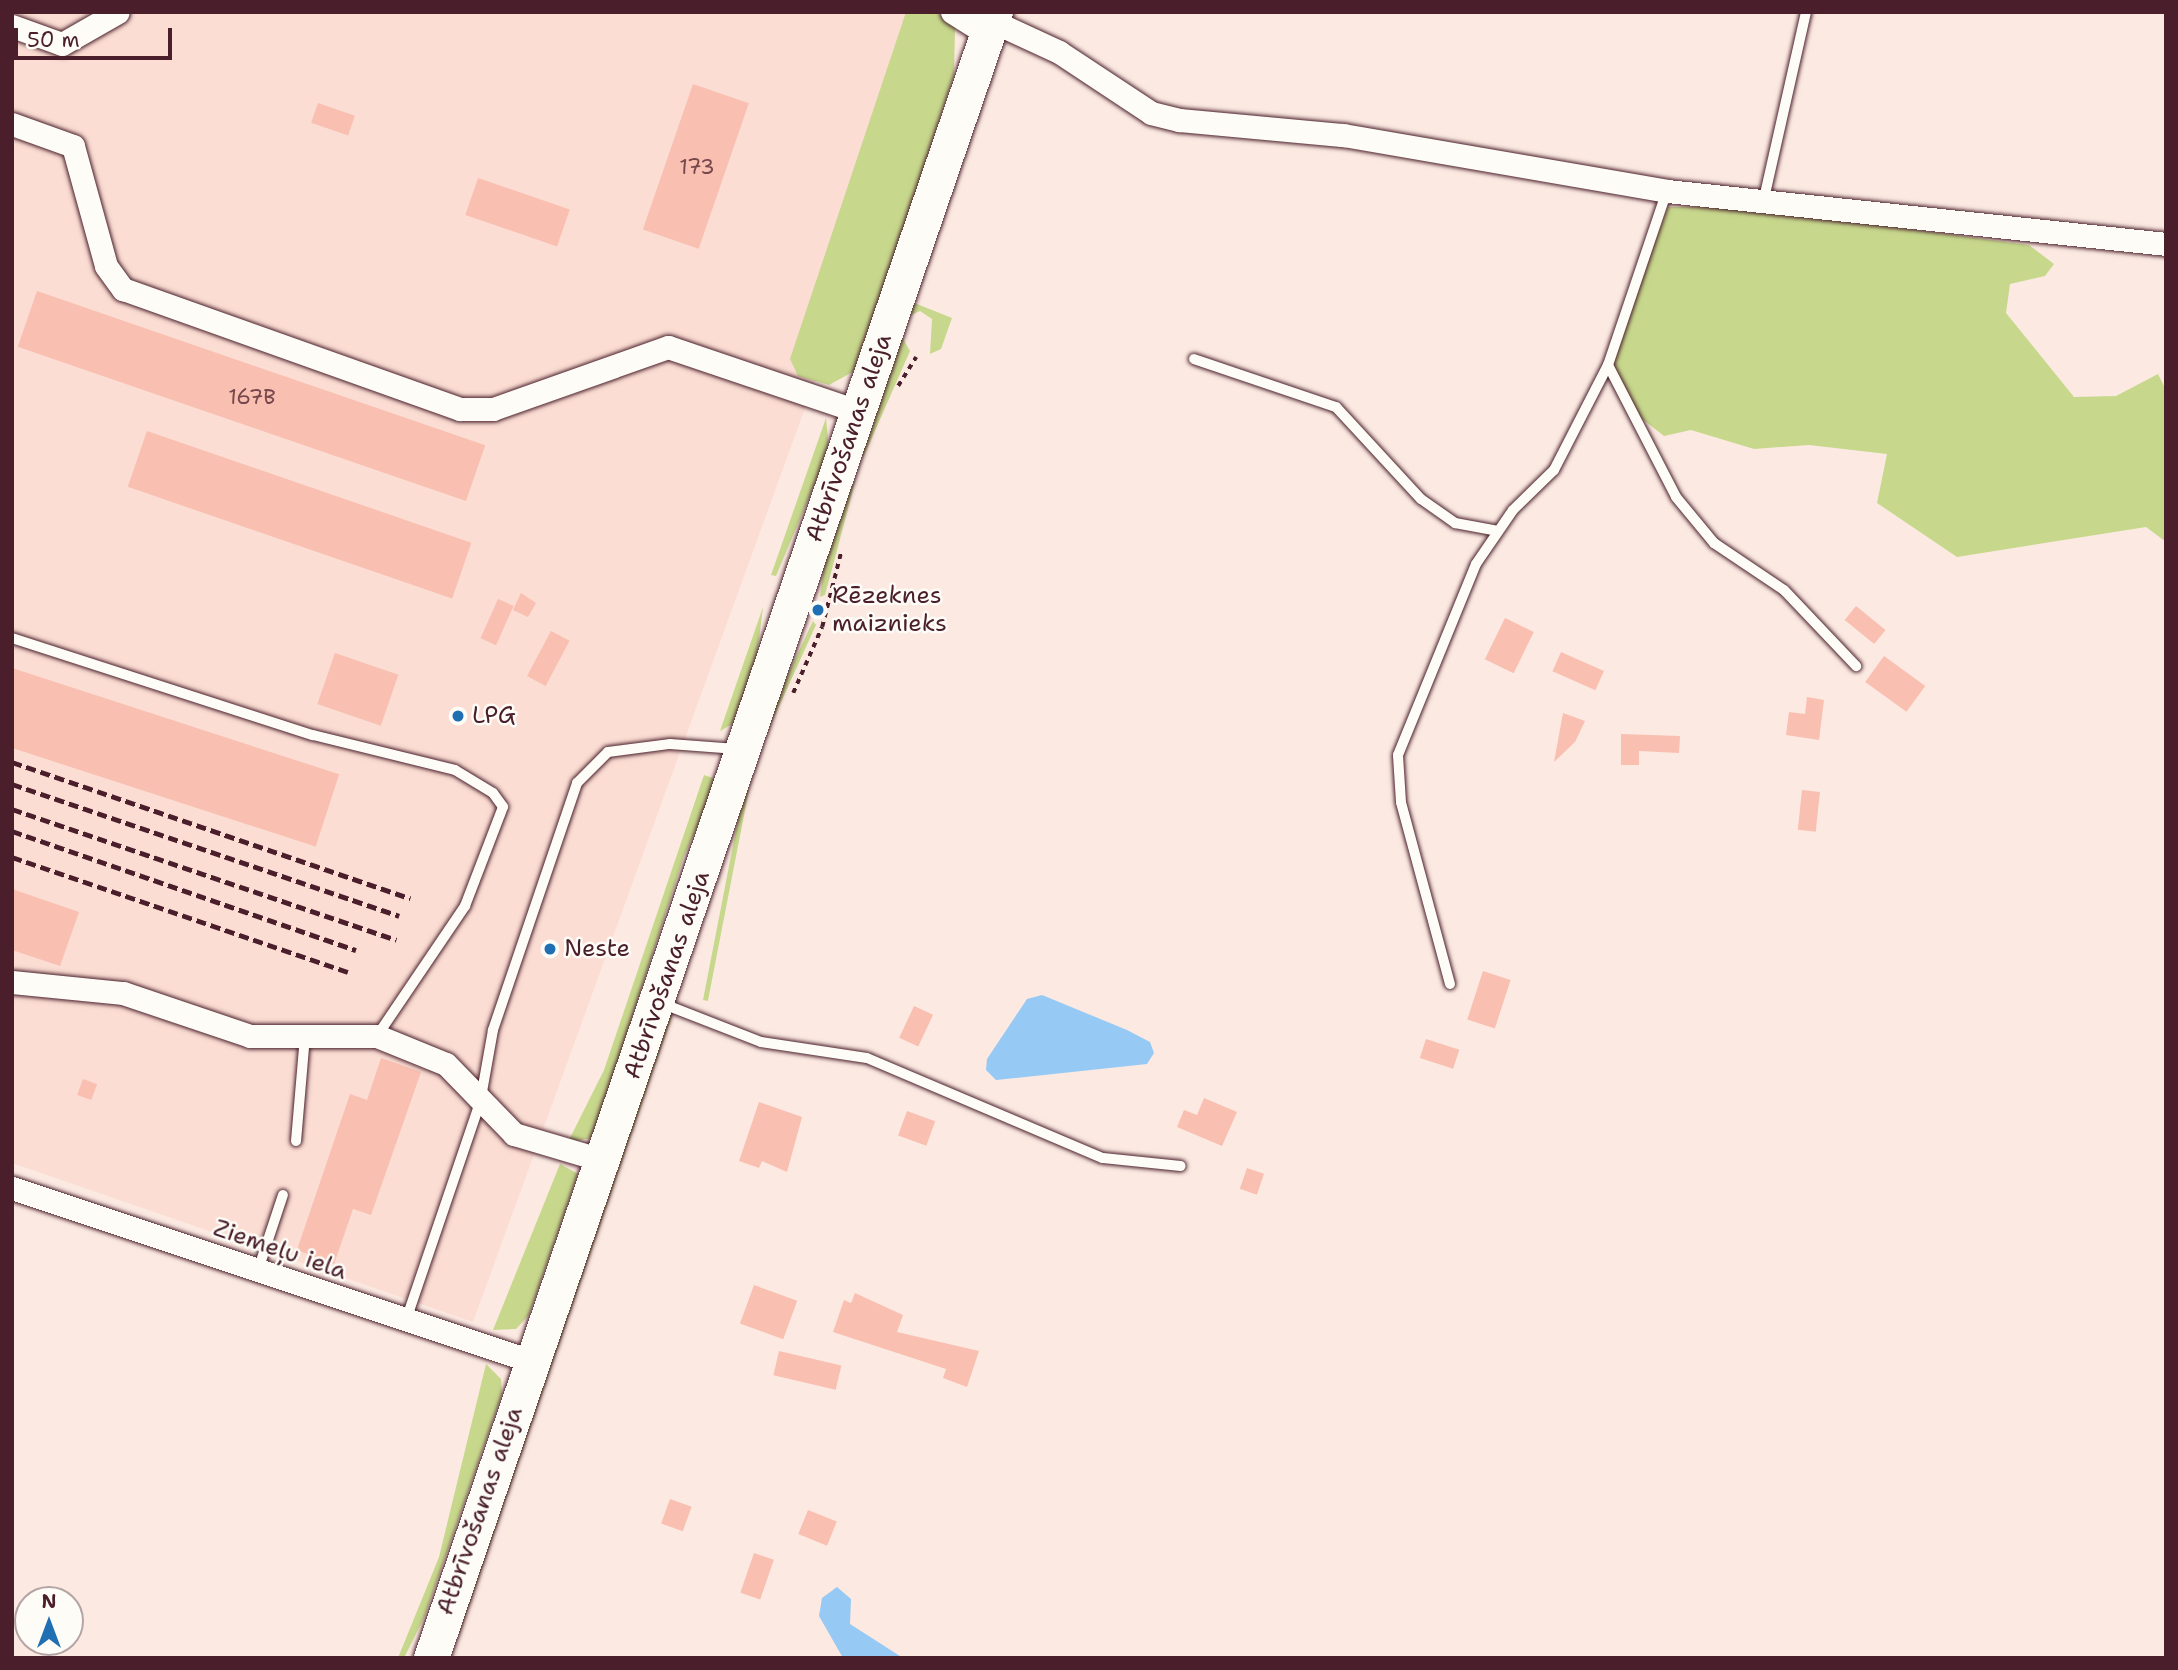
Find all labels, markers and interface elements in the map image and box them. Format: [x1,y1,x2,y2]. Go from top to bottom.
scale bar [18,14,175,58]
text: 50 m [27,26,80,54]
house number: 173 [679,154,715,180]
street label: Atbrīvošanas aleja [800,330,898,546]
house number: 167B [228,384,276,410]
place label: Rēzeknes maiznieks [832,582,947,638]
marker: Rēzeknes maiznieks [810,602,826,618]
place label: LPG [472,702,516,730]
marker: LPG [450,708,466,724]
street label: Atbrīvošanas aleja [618,867,716,1083]
place label: Neste [564,935,630,963]
marker: Neste [542,941,558,957]
street label: Ziemeļu iela [210,1214,350,1286]
street label: Atbrīvošanas aleja [431,1403,529,1619]
north arrow [14,1586,84,1656]
text: N [41,1589,57,1614]

